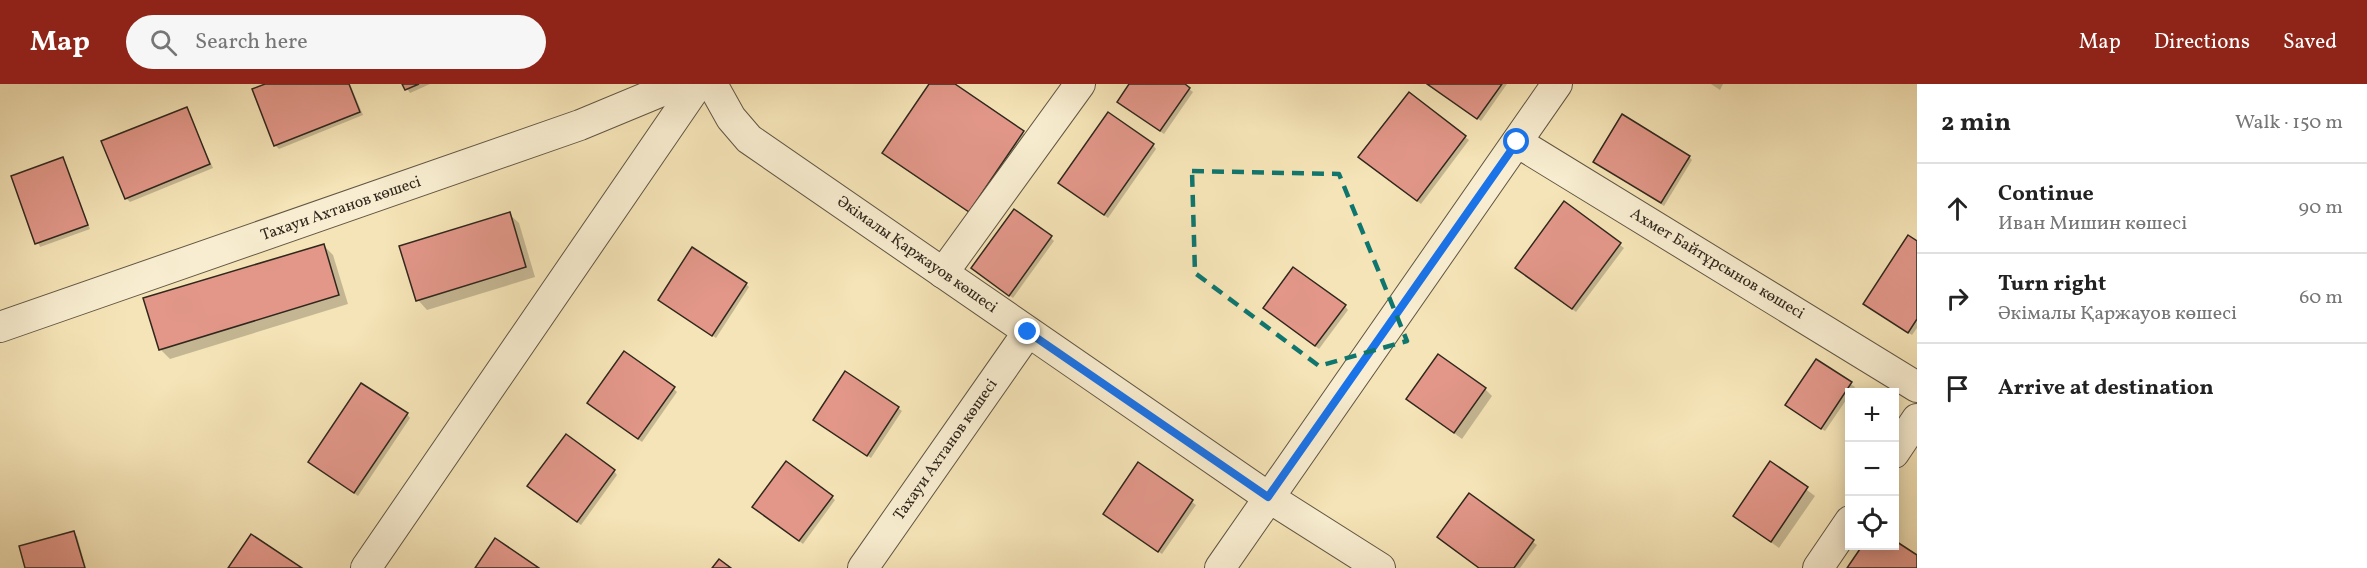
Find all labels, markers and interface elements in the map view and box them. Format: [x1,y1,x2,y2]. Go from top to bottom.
search box [126,15,546,69]
text: Map [30,23,90,62]
icon: search [147,26,180,59]
text: Search here [195,27,308,58]
text: Map [2079,28,2121,57]
text: Directions [2154,28,2250,57]
text: Saved [2283,28,2337,57]
text: 2 min [1941,105,2011,141]
text: Walk · 150 m [2235,109,2343,137]
route start [1503,128,1529,154]
street label: Тахауи Ахтанов көшесі [258,171,424,247]
text: Continue [1998,179,2094,210]
street label: Әкімалы Қаржауов көшесі [832,191,1002,319]
icon: ahead [1941,192,1974,225]
text: 90 m [2299,194,2343,222]
street label: Ахмет Байтұрсынов көшесі [1626,203,1809,325]
text: Иван Мишин көшесі [1998,210,2187,238]
text: Turn right [1998,269,2106,300]
icon: right [1941,282,1974,315]
text: 60 m [2299,284,2343,312]
text: Әкімалы Қаржауов көшесі [1998,300,2237,328]
route end [1014,318,1040,344]
icon: arrive [1941,372,1974,405]
text: Arrive at destination [1998,373,2214,404]
street label: Тахауи Ахтанов көшесі [889,375,1003,525]
map controls [1845,388,1899,550]
button: + [1845,388,1899,442]
button: − [1845,442,1899,496]
button: locate [1845,496,1899,550]

